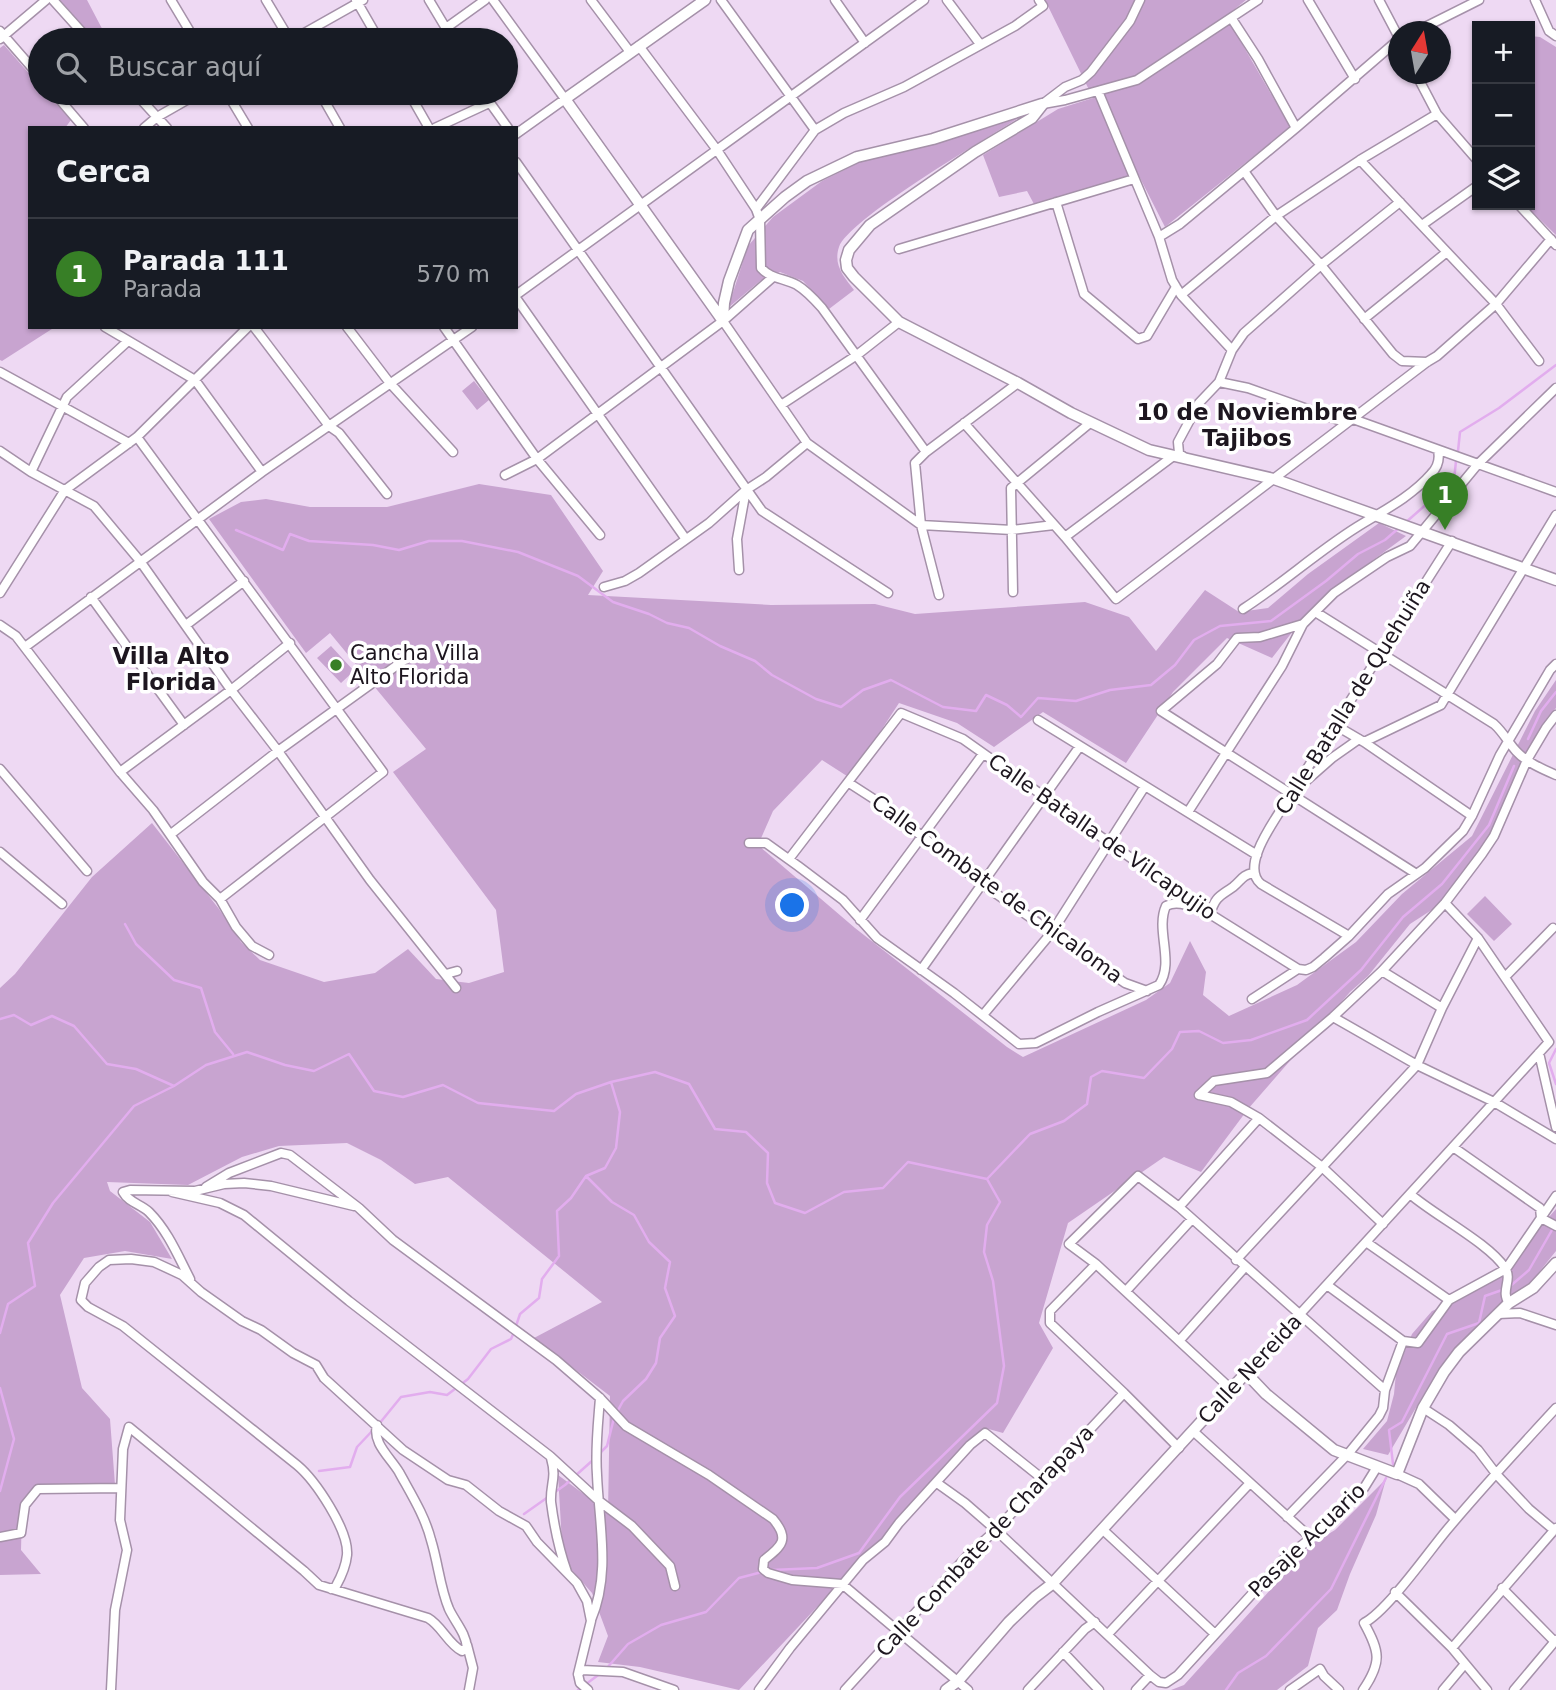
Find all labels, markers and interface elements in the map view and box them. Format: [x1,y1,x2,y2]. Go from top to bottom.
north arrow [1388,21,1451,84]
map controls [1472,21,1535,210]
button: + [1472,21,1535,84]
search box [28,28,518,105]
icon: search [52,48,90,86]
text: Buscar aquí [108,52,261,82]
button: − [1472,84,1535,147]
button: layers [1472,147,1535,210]
text: Cerca [56,154,151,189]
text: Parada 111 [123,246,289,276]
text: 1 [71,261,87,287]
text: 570 m [416,261,490,287]
text: Parada [123,276,202,302]
district label: 10 de Noviembre Tajibos [1137,399,1357,451]
pin: 1 [1422,472,1468,530]
street label: Calle Batalla de Quehuiña [1271,575,1435,819]
place label: Cancha Villa Alto Florida [350,641,480,689]
district label: Villa Alto Florida [112,643,230,695]
marker: Cancha Villa Alto Florida [328,657,344,673]
street label: Calle Batalla de Vilcapujio [984,749,1220,925]
street label: Calle Combate de Chicaloma [867,790,1127,988]
your location [775,888,809,922]
street label: Calle Nereida [1193,1309,1307,1429]
street label: Calle Combate de Charapaya [871,1420,1099,1662]
street label: Pasaje Acuario [1244,1478,1370,1602]

